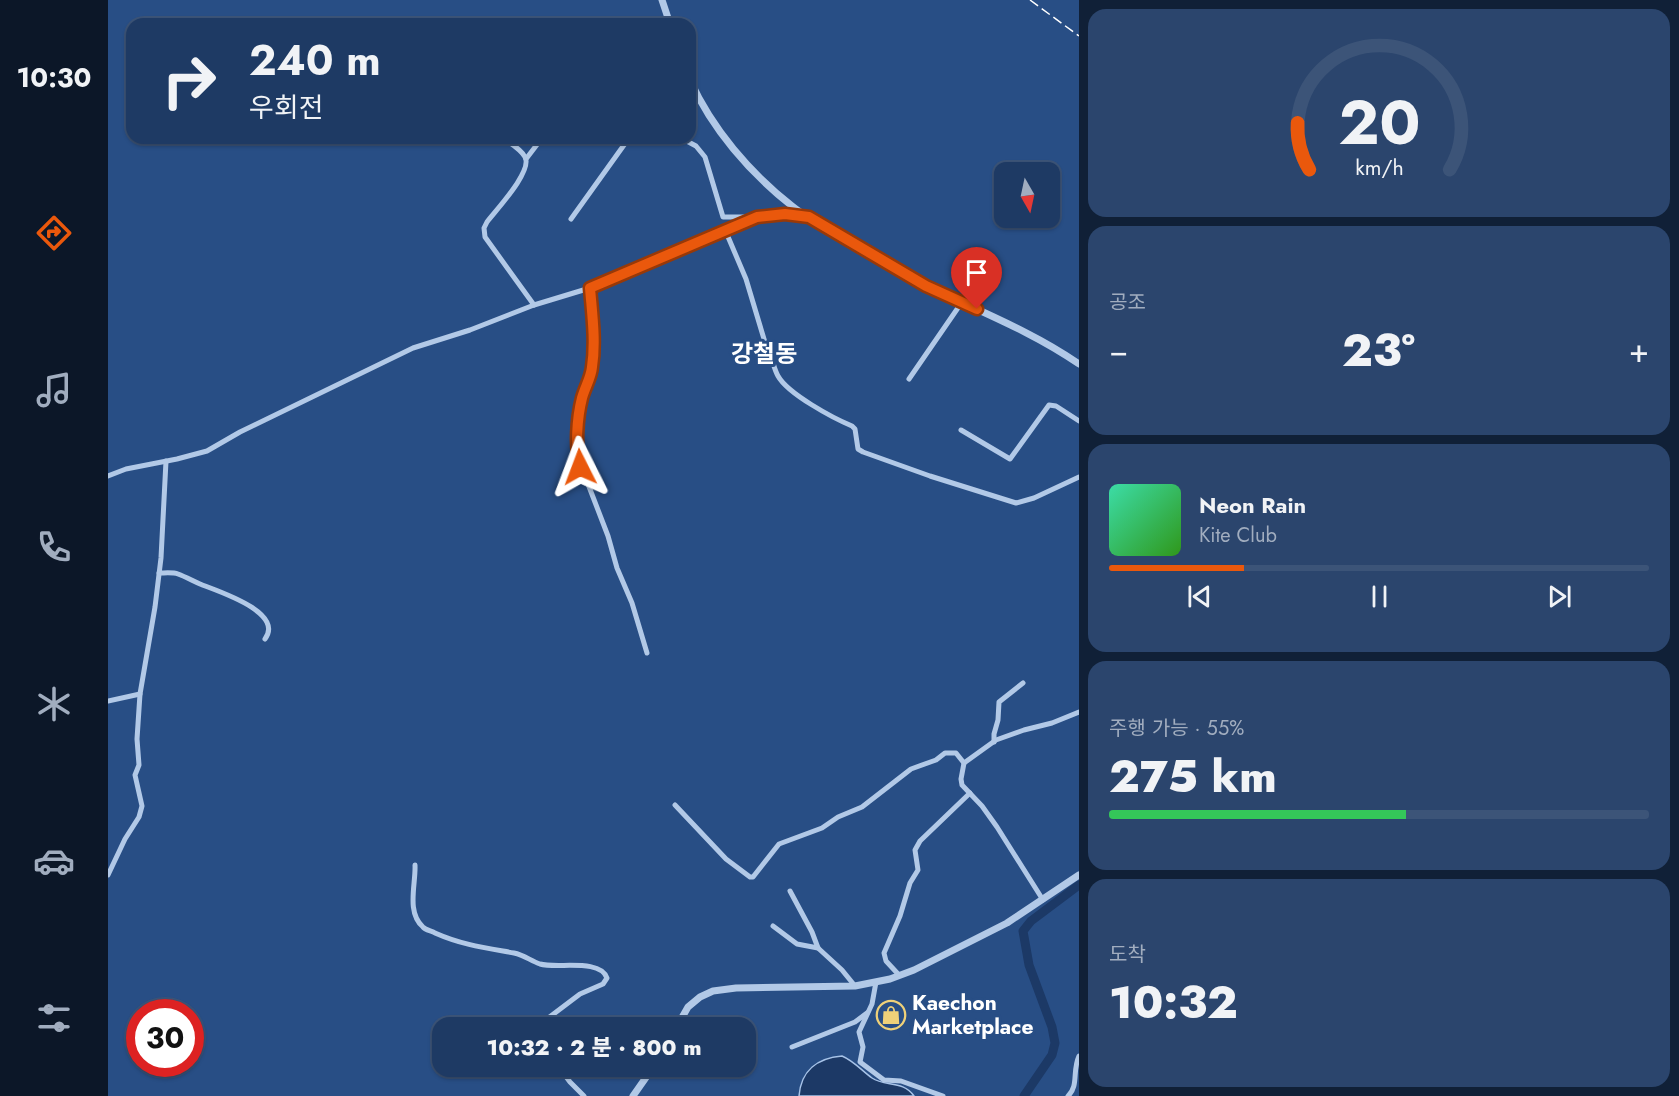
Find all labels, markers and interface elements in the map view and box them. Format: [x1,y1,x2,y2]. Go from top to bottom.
text: 240 m [249,30,381,91]
icon: right [150,42,228,120]
text: 10:30 [17,58,91,97]
text: 20 [1338,77,1420,167]
text: 우회전 [249,88,324,127]
text: km/h [1355,153,1403,184]
north arrow [994,162,1060,228]
map controls [994,162,1060,228]
icon: directions [33,212,75,254]
pin [951,247,1002,309]
icon: arrive [960,256,993,289]
text: 공조 [1109,288,1146,317]
text: 23° [1342,318,1415,383]
text: − [1109,327,1128,374]
text: + [1629,327,1649,374]
district label: 강철동 [731,336,797,371]
icon: music [33,369,75,411]
position arrow [548,435,612,499]
text: Neon Rain [1199,489,1306,521]
text: Kite Club [1199,521,1277,550]
icon: phone [33,526,75,568]
icon: previous [1183,580,1216,613]
icon: pause [1363,580,1396,613]
icon: next [1543,580,1576,613]
icon: climate [33,683,75,725]
text: 주행 가능 · 55% [1109,714,1244,743]
text: 275 km [1109,744,1277,809]
icon: car [33,840,75,882]
text: 도착 [1109,940,1146,969]
text: 10:32 [1109,970,1238,1035]
place label: Kaechon Marketplace [912,988,1034,1042]
icon: filters [33,997,75,1039]
speed limit sign: 30 [126,999,204,1077]
shop icon: Kaechon Marketplace [875,999,907,1031]
text: 10:32 · 2 분 · 800 m [487,1031,701,1063]

